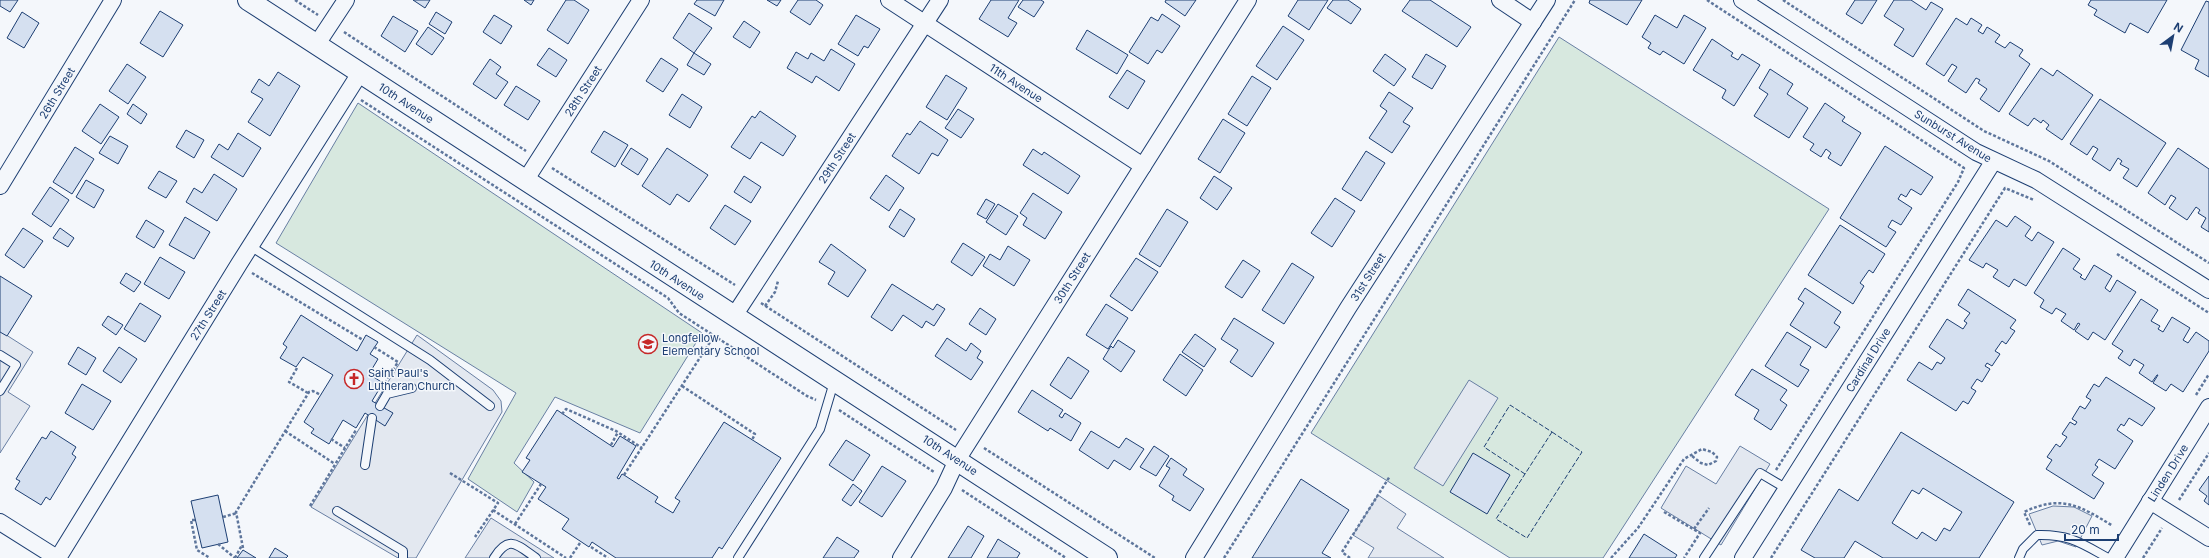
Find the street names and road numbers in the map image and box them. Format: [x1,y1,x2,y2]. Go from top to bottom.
street label: 11th Avenue [987,61,1045,105]
street label: 28th Street [561,63,605,119]
street label: 26th Street [36,64,78,121]
street label: 10th Avenue [376,80,436,126]
street label: Sunburst Avenue [1912,107,1994,165]
street label: 29th Street [815,130,859,186]
street label: 30th Street [1051,249,1094,306]
street label: 31st Street [1347,250,1389,304]
street label: 10th Avenue [647,257,707,303]
street label: 27th Street [187,287,229,343]
street label: Cardinal Drive [1843,325,1893,395]
street label: 10th Avenue [920,432,980,478]
street label: Linden Drive [2145,442,2191,504]

